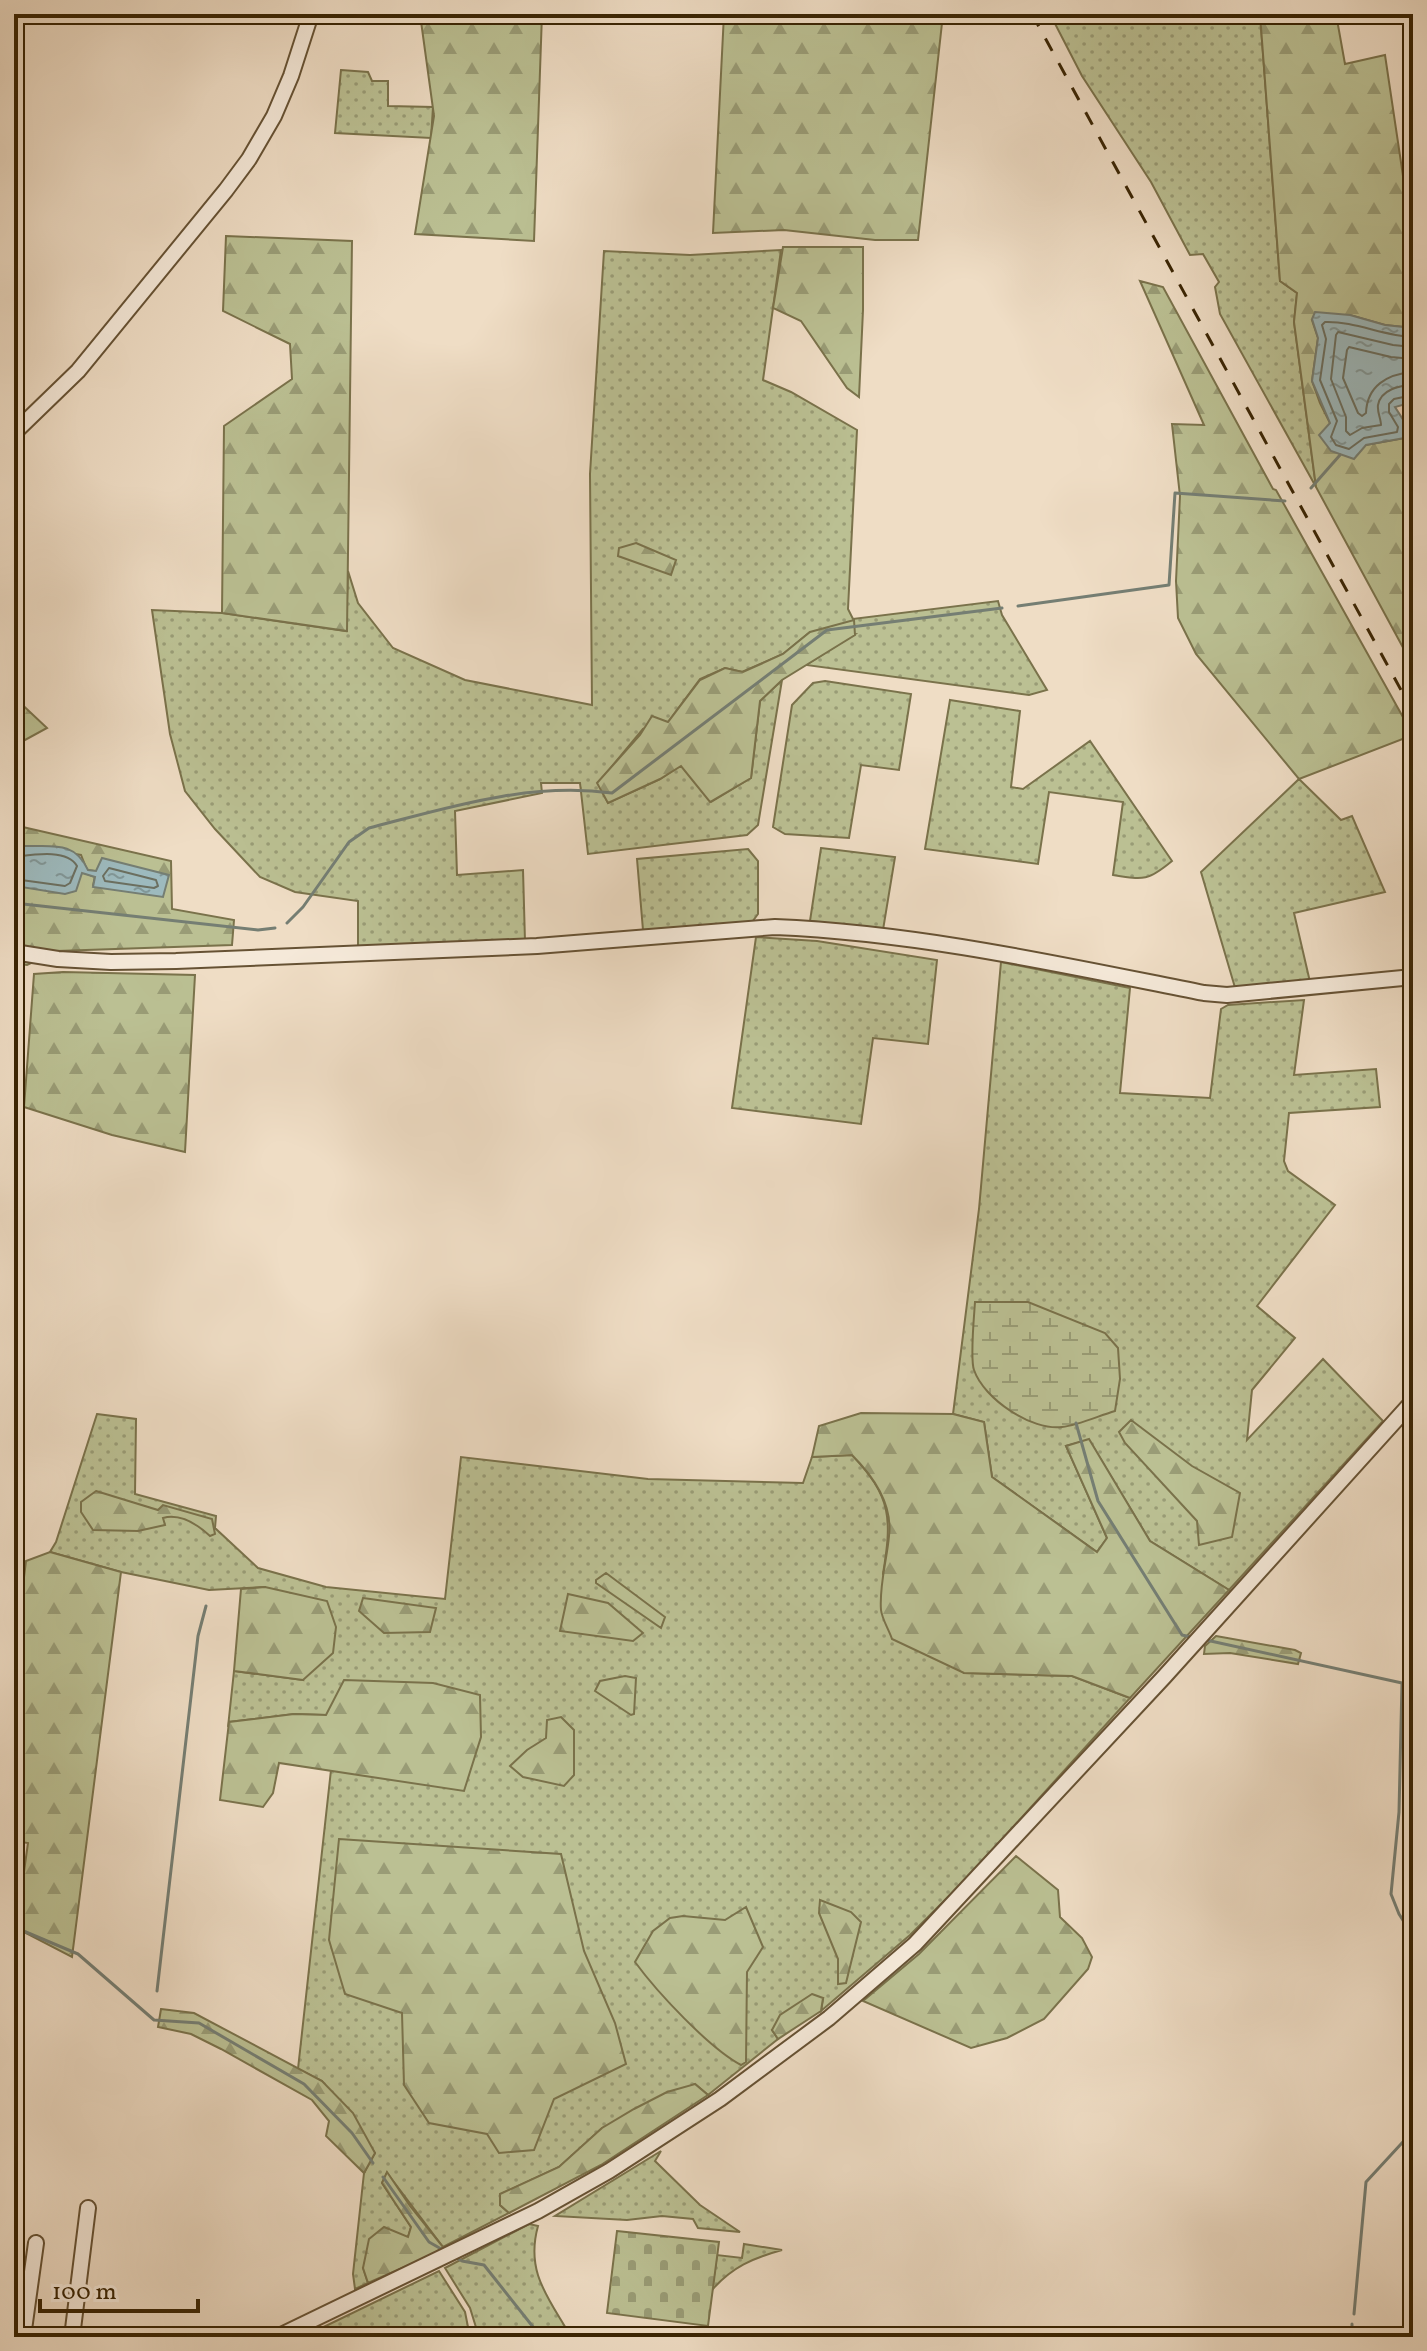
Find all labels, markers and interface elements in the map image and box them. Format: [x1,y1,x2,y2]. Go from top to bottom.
scale bar [40,2263,198,2313]
text: 100 m [52,2276,117,2310]

